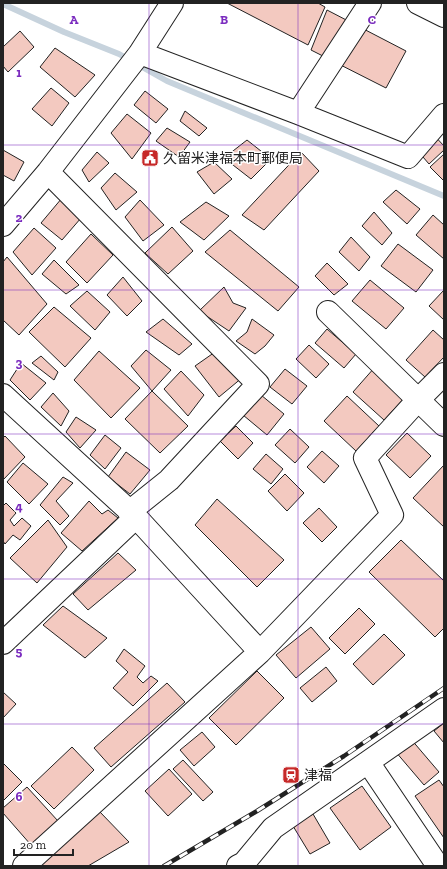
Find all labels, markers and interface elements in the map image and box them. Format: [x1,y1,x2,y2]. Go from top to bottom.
text: A [70,12,79,27]
text: B [220,12,228,27]
text: C [368,12,376,27]
text: 1 [16,65,22,80]
public building icon: 久留米津福本町郵便局 [140,148,160,168]
place label: 久留米津福本町郵便局 [163,150,303,167]
text: 2 [16,210,23,225]
text: 3 [16,355,23,370]
text: 4 [15,499,23,514]
text: 5 [16,644,23,659]
station icon: 津福 [281,765,301,785]
place label: 津福 [304,767,332,784]
text: 6 [16,789,23,804]
scale bar [14,831,73,857]
text: 20 m [20,838,47,852]

